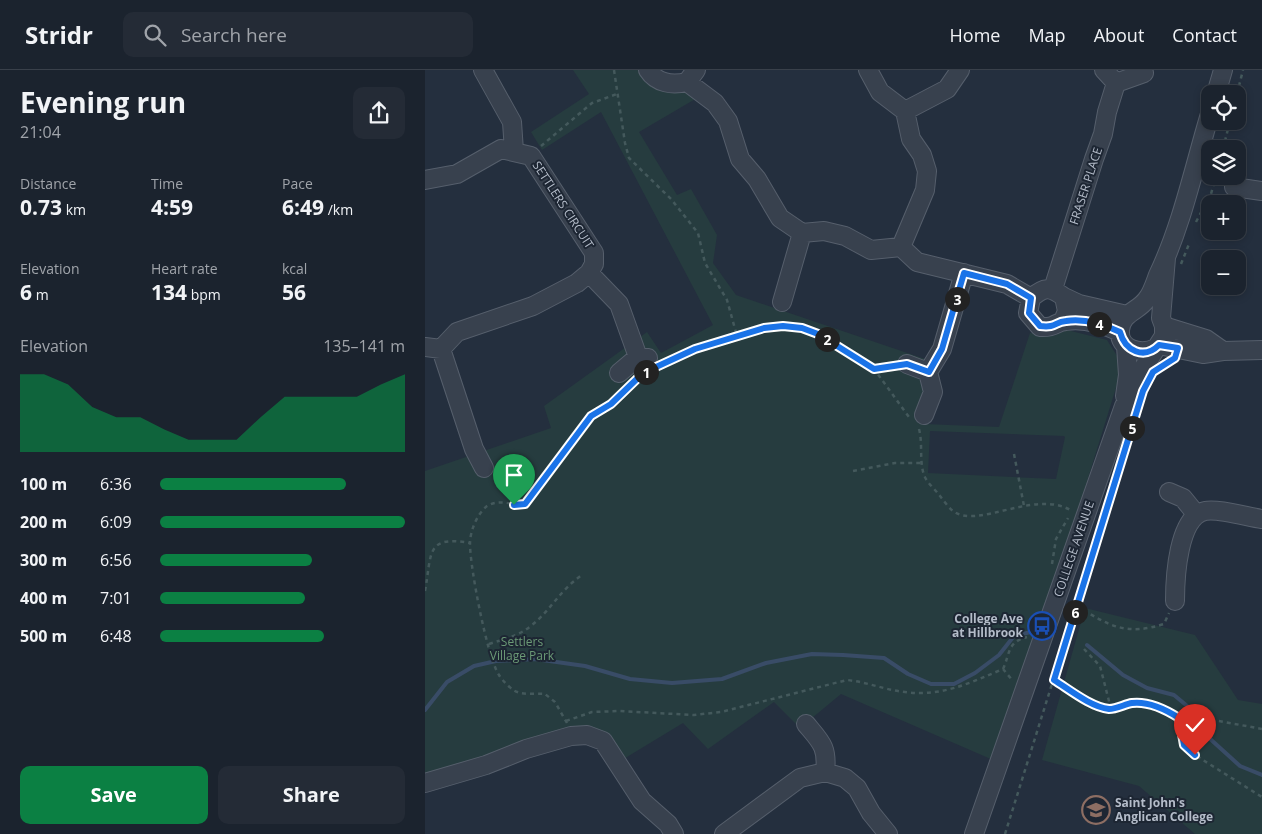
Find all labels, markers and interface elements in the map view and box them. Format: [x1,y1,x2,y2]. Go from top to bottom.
search box [123,12,473,57]
text: Stridr [25,18,93,51]
icon: search [141,21,169,49]
text: Search here [181,22,287,48]
text: Home [950,23,1000,47]
text: Map [1028,23,1066,47]
text: About [1094,23,1144,47]
text: Contact [1172,23,1237,47]
text: Evening run [20,83,186,121]
map controls [1201,85,1246,295]
button: locate [1201,85,1246,130]
button: share [353,87,405,139]
text: 21:04 [20,121,61,143]
button: layers [1201,140,1246,185]
street label: FRASER PLACE [1065,145,1106,227]
street label: SETTLERS CIRCUIT [529,158,598,252]
text: Distance [20,174,76,193]
text: Time [151,174,183,193]
text: Pace [282,174,313,193]
text: 0.73 [20,193,62,221]
text: 4:59 [151,193,193,221]
text: 6:49 [282,193,324,221]
button: + [1201,195,1246,240]
text: km [62,200,86,219]
text: /km [324,200,353,219]
button: − [1201,250,1246,295]
text: Elevation [20,259,79,278]
text: Heart rate [151,259,218,278]
text: kcal [282,259,307,278]
text: 6 [20,278,32,306]
text: 134 [151,278,187,306]
text: 56 [282,278,306,306]
text: m [32,285,49,304]
text: bpm [187,285,221,304]
pin: 3 [945,286,969,312]
text: 3 [953,290,962,309]
pin: 4 [1087,312,1111,336]
text: 4 [1095,315,1104,334]
pin: 2 [815,326,839,352]
text: 2 [823,330,832,349]
text: Elevation [20,335,88,357]
text: 135–141 m [323,335,405,357]
pin: 1 [633,360,659,384]
text: 1 [642,363,651,382]
pin: 5 [1119,416,1145,440]
text: 5 [1128,419,1137,438]
pin [493,454,535,505]
icon: arrive [500,461,528,489]
text: 100 m [20,473,67,495]
text: 6:36 [100,473,132,495]
street label: COLLEGE AVENUE [1049,499,1098,599]
text: 200 m [20,511,67,533]
text: 6:09 [100,511,132,533]
text: 300 m [20,549,67,571]
text: 6:56 [100,549,132,571]
text: 400 m [20,587,67,609]
text: 7:01 [100,587,132,609]
pin: 6 [1063,600,1087,624]
text: 6 [1071,603,1080,622]
place label: College Ave at Hillbrook [952,610,1024,641]
bus stop icon: College Ave at Hillbrook [1027,611,1057,641]
text: 500 m [20,625,67,647]
text: 6:48 [100,625,132,647]
park label: Settlers Village Park [490,633,555,664]
pin [1174,704,1216,755]
icon: check [1181,711,1209,739]
button: Save [20,766,208,824]
button: Share [218,766,405,824]
place label: Saint John's Anglican College [1115,794,1213,825]
school or university icon: Saint John's Anglican College [1081,795,1111,825]

